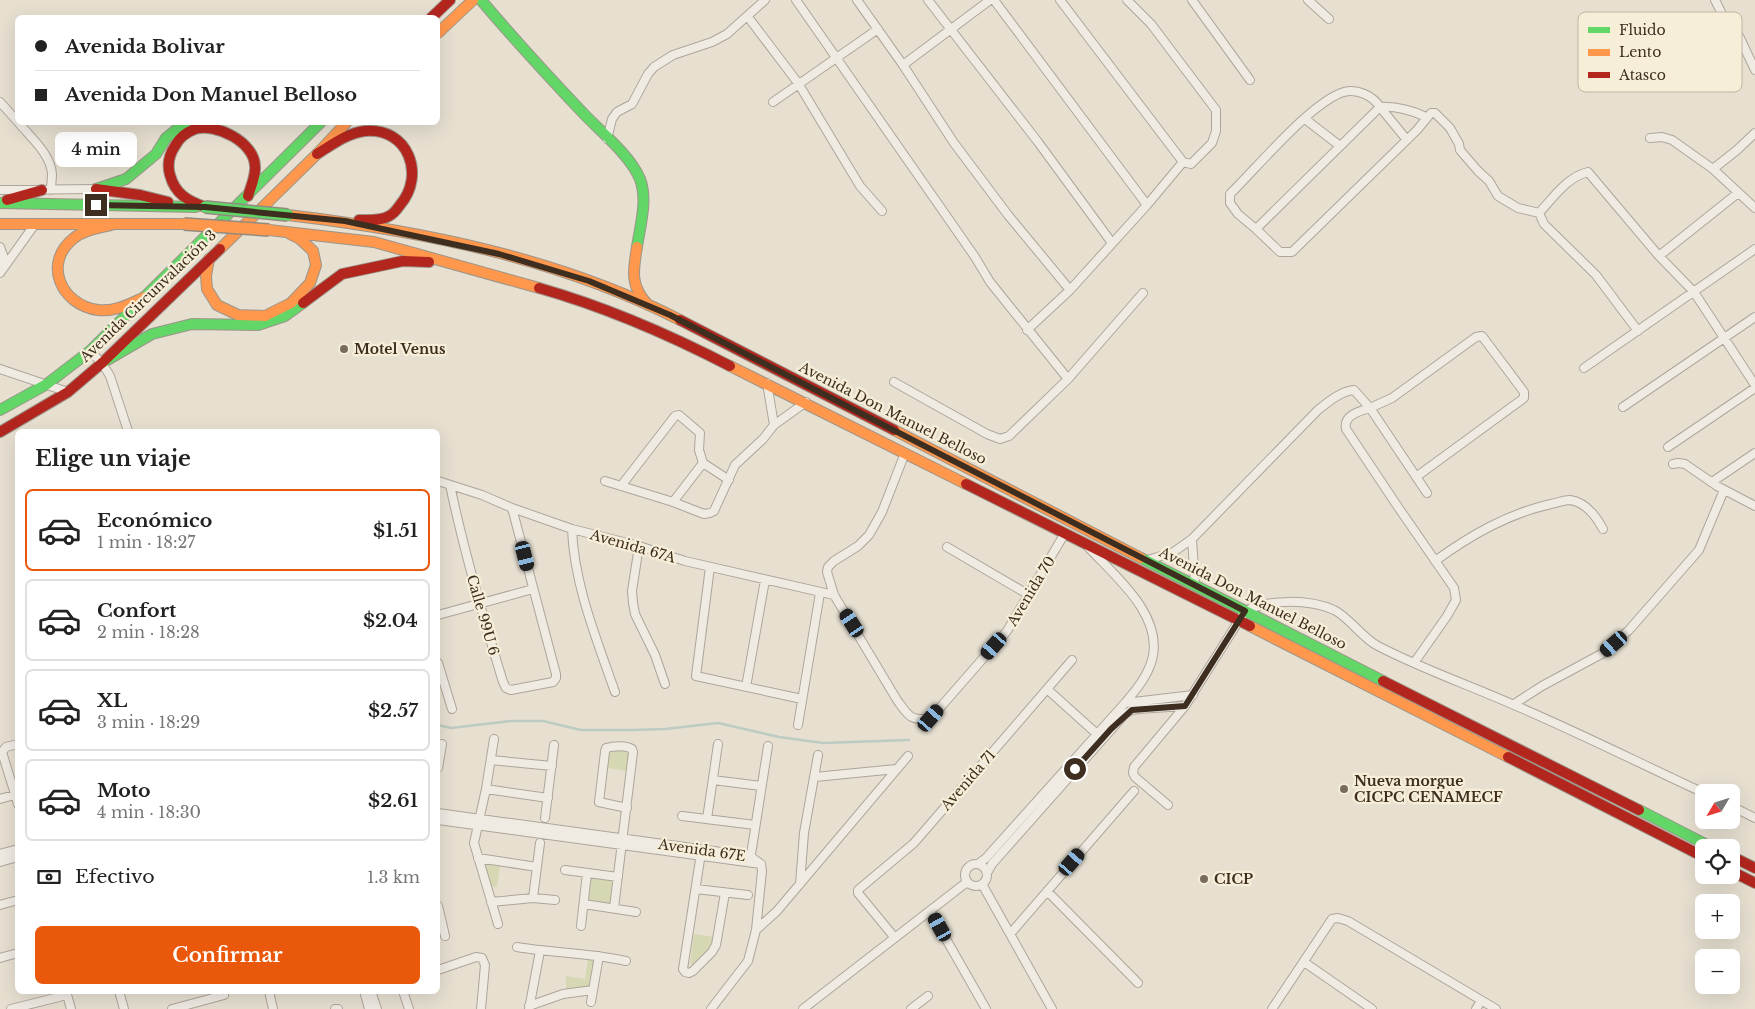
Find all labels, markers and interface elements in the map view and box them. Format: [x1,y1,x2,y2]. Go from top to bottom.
legend [1578,12,1742,92]
text: Fluido [1619,21,1666,39]
text: Avenida Bolivar [65,35,225,58]
text: Lento [1619,43,1661,61]
text: Atasco [1618,66,1666,84]
text: Avenida Don Manuel Belloso [65,83,357,106]
callout: 4 min [55,132,137,168]
text: 4 min [71,139,121,159]
route end [85,194,107,216]
street label: Avenida Circunvalación 3 [75,226,220,367]
place label: Motel Venus [354,340,446,358]
marker: Motel Venus [338,343,350,355]
street label: Avenida Don Manuel Belloso [795,357,990,468]
text: Elige un viaje [35,445,191,472]
icon: car [37,508,82,553]
text: Económico [97,509,212,532]
text: $1.51 [373,519,418,542]
street label: Avenida 67A [587,525,678,567]
text: 1 min · 18:27 [97,532,195,552]
car [514,540,535,572]
street label: Avenida Don Manuel Belloso [1155,542,1350,653]
street label: Avenida 70 [1002,553,1059,630]
street label: Calle 99U 6 [463,573,503,657]
icon: car [37,598,82,643]
text: Confort [97,599,176,622]
car [837,606,866,640]
text: $2.04 [363,609,418,632]
text: 2 min · 18:28 [97,622,200,642]
car [1597,628,1630,660]
car [978,630,1009,662]
icon: car [37,688,82,733]
text: XL [97,689,127,712]
text: $2.57 [368,699,418,722]
car [915,702,946,734]
text: 3 min · 18:29 [97,712,200,732]
street label: Avenida 71 [936,746,999,815]
route start [1064,758,1086,780]
place label: Nueva morgue CICPC CENAMECF [1354,772,1503,806]
icon: car [37,778,82,823]
text: Moto [97,779,151,802]
marker: Nueva morgue CICPC CENAMECF [1338,783,1350,795]
north arrow [1695,784,1740,829]
map controls [1695,784,1740,994]
text: $2.61 [368,789,418,812]
text: 4 min · 18:30 [97,802,201,822]
street label: Avenida 67E [656,835,747,865]
button: locate [1695,839,1740,884]
car [1056,846,1087,878]
icon: cash [35,863,63,891]
text: Efectivo [75,865,155,888]
text: 1.3 km [367,867,420,887]
place label: CICP [1214,870,1253,888]
marker: CICP [1198,873,1210,885]
button: + [1695,894,1740,939]
car [926,910,953,944]
button: Confirmar [35,926,420,984]
button: − [1695,949,1740,994]

